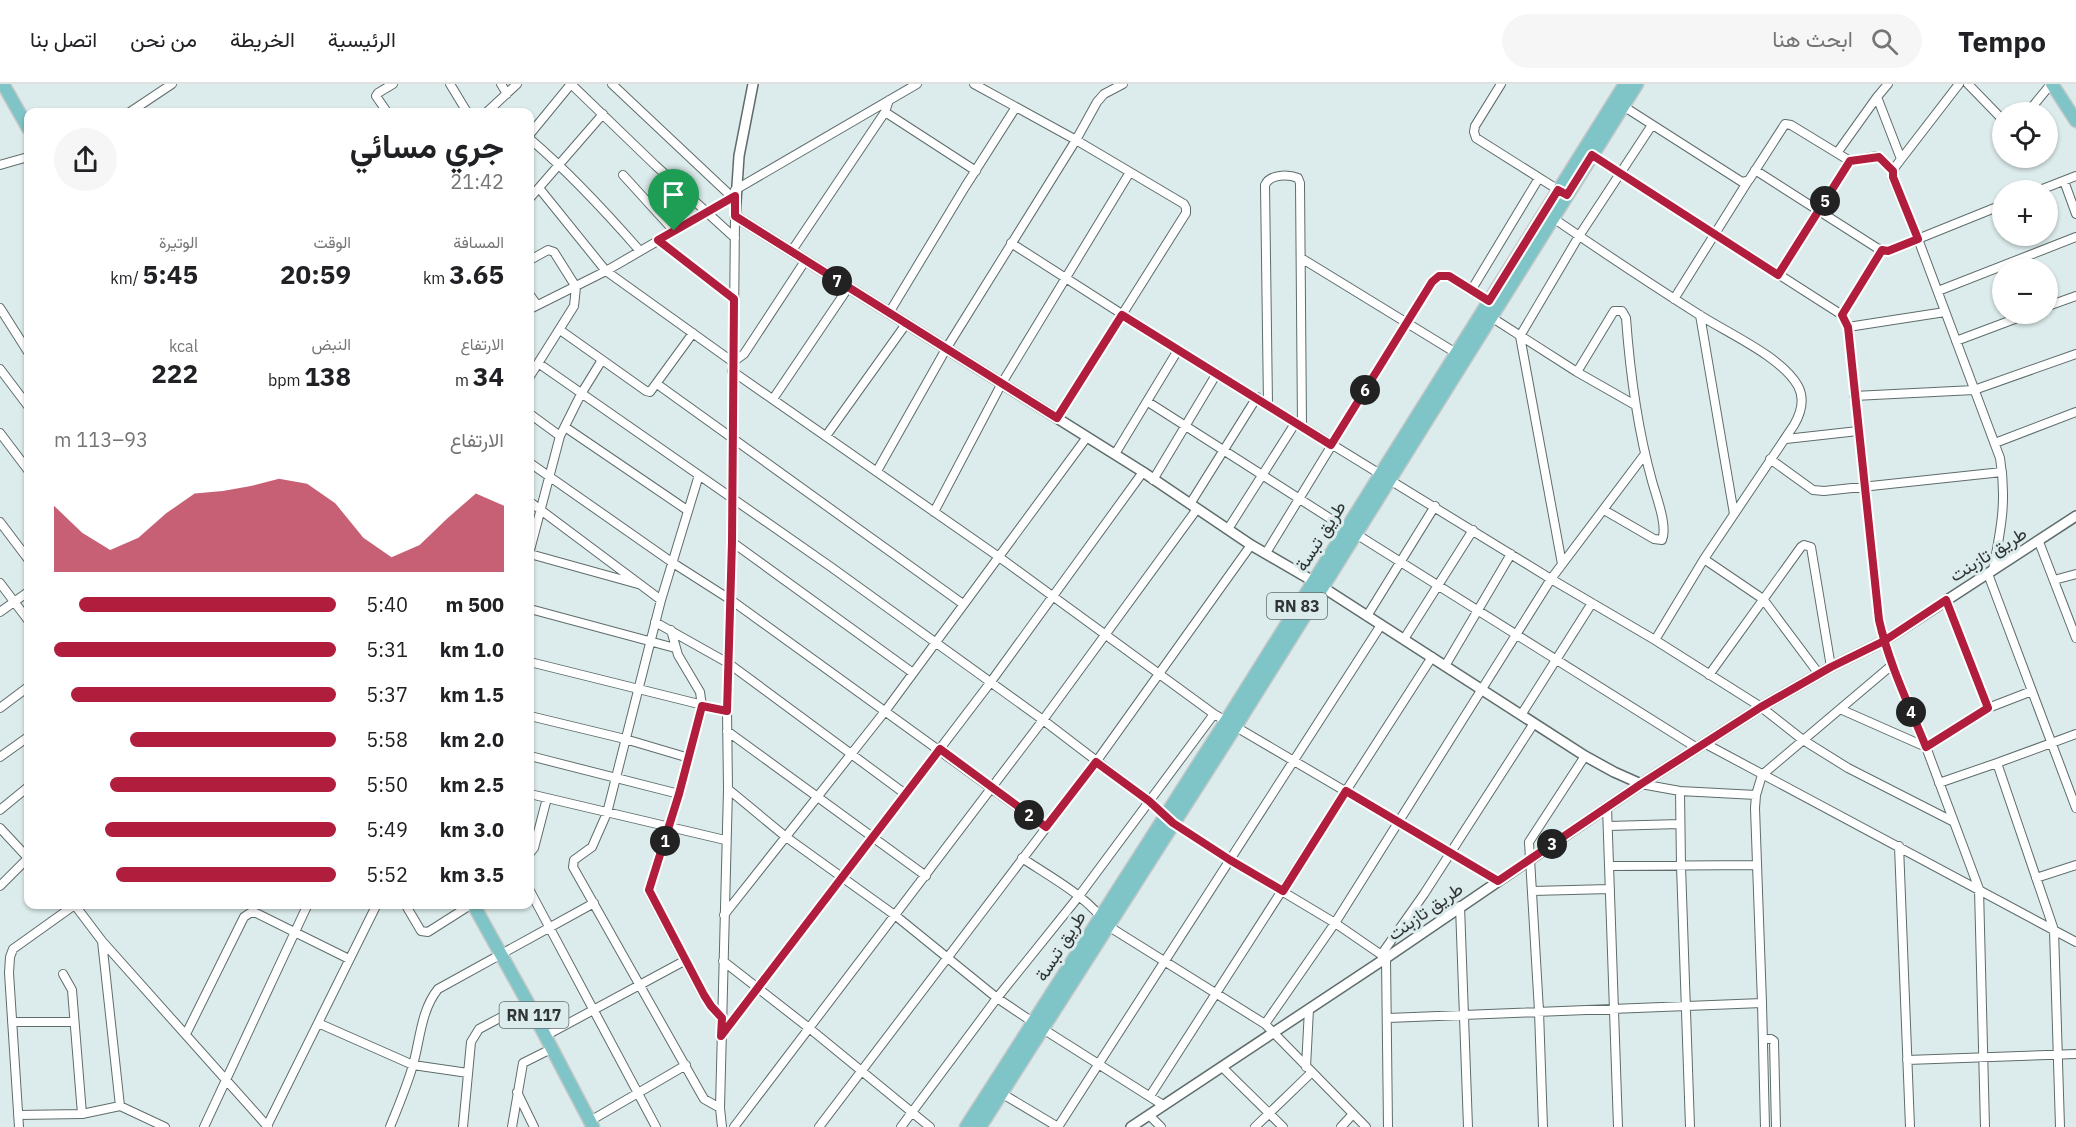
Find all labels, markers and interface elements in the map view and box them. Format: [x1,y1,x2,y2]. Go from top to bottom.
search box [1502,14,1922,68]
text: Tempo [1958,23,2046,60]
text: ابحث هنا [1772,24,1853,53]
text: اتصل بنا [30,25,97,53]
text: من نحن [130,25,197,53]
text: الخريطة [230,25,295,53]
text: الرئيسية [328,25,396,53]
icon: search [1868,25,1901,58]
map controls [1992,102,2058,324]
button: locate [1992,102,2058,168]
text: جري مسائي [350,124,504,167]
button: share [54,128,117,191]
text: 21:42 [450,168,504,195]
pin [648,169,699,231]
icon: arrive [657,178,690,211]
button: + [1992,180,2058,246]
pin: 5 [1810,186,1840,216]
text: 5 [1820,191,1830,211]
text: الوتيرة [159,232,198,252]
text: الوقت [313,232,351,252]
text: المسافة [453,232,504,252]
text: 5:45 [143,257,198,291]
text: 20:59 [280,257,351,291]
text: 3.65 [449,257,504,291]
button: − [1992,258,2058,324]
pin: 7 [822,266,852,296]
text: /km [110,268,143,288]
text: km [423,268,449,288]
text: 7 [832,271,842,291]
text: النبض [311,334,351,354]
text: الارتفاع [461,334,504,354]
text: kcal [169,336,198,356]
text: 222 [151,356,198,390]
text: 138 [304,359,351,393]
text: 34 [473,359,504,393]
text: bpm [268,370,304,390]
text: m [455,370,473,390]
pin: 6 [1350,375,1380,405]
text: 6 [1360,380,1370,400]
text: 93–113 m [54,426,148,453]
text: الارتفاع [450,426,504,453]
street label: طريق تبسة [1289,497,1351,575]
street label: طريق تازبنت [1945,521,2031,587]
text: 5:40 [366,591,408,618]
text: 500 m [445,591,504,618]
road number: RN 83 [1267,593,1327,619]
text: 5:31 [366,636,408,663]
text: 1.0 km [440,636,504,663]
text: 5:37 [366,681,408,708]
text: 1.5 km [440,681,504,708]
pin: 4 [1896,697,1926,727]
text: 4 [1906,702,1916,722]
text: 5:58 [366,726,408,753]
text: 2.0 km [440,726,504,753]
text: 5:50 [366,771,408,798]
text: 2.5 km [440,771,504,798]
pin: 2 [1014,800,1044,830]
text: 2 [1024,805,1034,825]
text: 5:49 [366,816,408,843]
text: 3.0 km [440,816,504,843]
pin: 1 [650,826,680,856]
pin: 3 [1537,829,1567,859]
text: 1 [660,831,670,851]
text: 3 [1547,834,1557,854]
text: 5:52 [366,861,408,888]
text: 3.5 km [440,861,504,888]
street label: طريق تازبنت [1383,877,1467,945]
street label: طريق تبسة [1029,907,1091,985]
road number: RN 117 [500,1002,568,1028]

